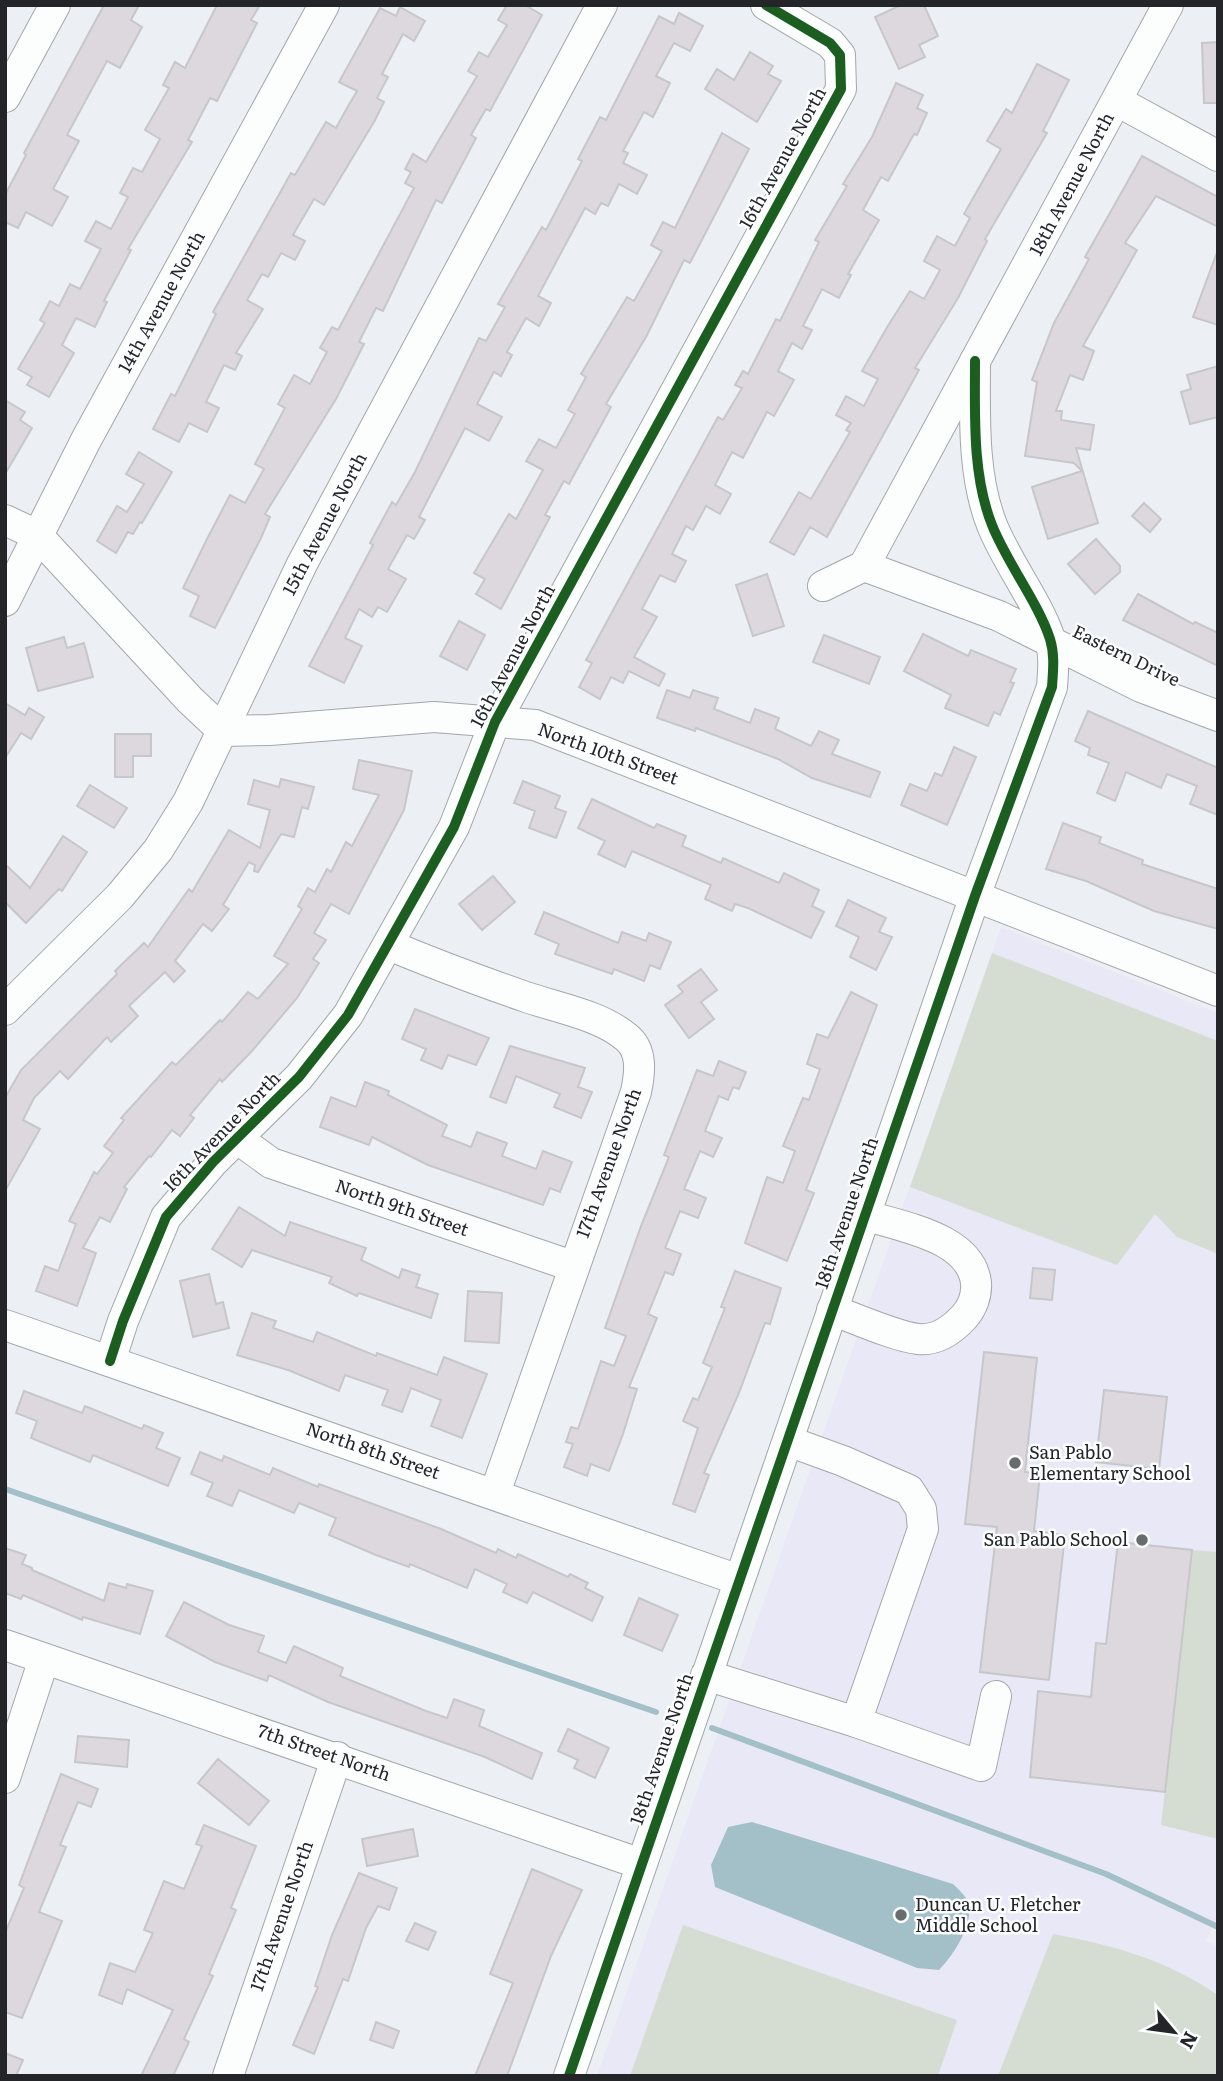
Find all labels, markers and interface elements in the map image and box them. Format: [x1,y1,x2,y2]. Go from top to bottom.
street label: 16th Avenue North [731,81,832,233]
street label: 18th Avenue North [1021,107,1120,260]
street label: 14th Avenue North [111,225,211,377]
street label: 15th Avenue North [275,447,373,600]
street label: 16th Avenue North [462,579,561,732]
street label: Eastern Drive [1068,617,1185,692]
street label: North 10th Street [534,715,683,791]
street label: 16th Avenue North [156,1064,286,1197]
street label: 17th Avenue North [568,1084,647,1241]
street label: 18th Avenue North [807,1133,884,1292]
street label: North 9th Street [332,1171,474,1242]
street label: North 8th Street [303,1414,445,1485]
place label: San Pablo Elementary School [1029,1438,1191,1486]
marker: San Pablo Elementary School [1007,1455,1023,1471]
place label: San Pablo School [983,1525,1128,1552]
marker: San Pablo School [1134,1532,1150,1548]
street label: 18th Avenue North [622,1669,699,1828]
street label: 7th Street North [254,1716,395,1787]
street label: 17th Avenue North [242,1836,319,1994]
place label: Duncan U. Fletcher Middle School [915,1890,1081,1938]
marker: Duncan U. Fletcher Middle School [893,1907,909,1923]
north arrow [1139,1997,1209,2067]
text: N [1174,2027,1206,2055]

